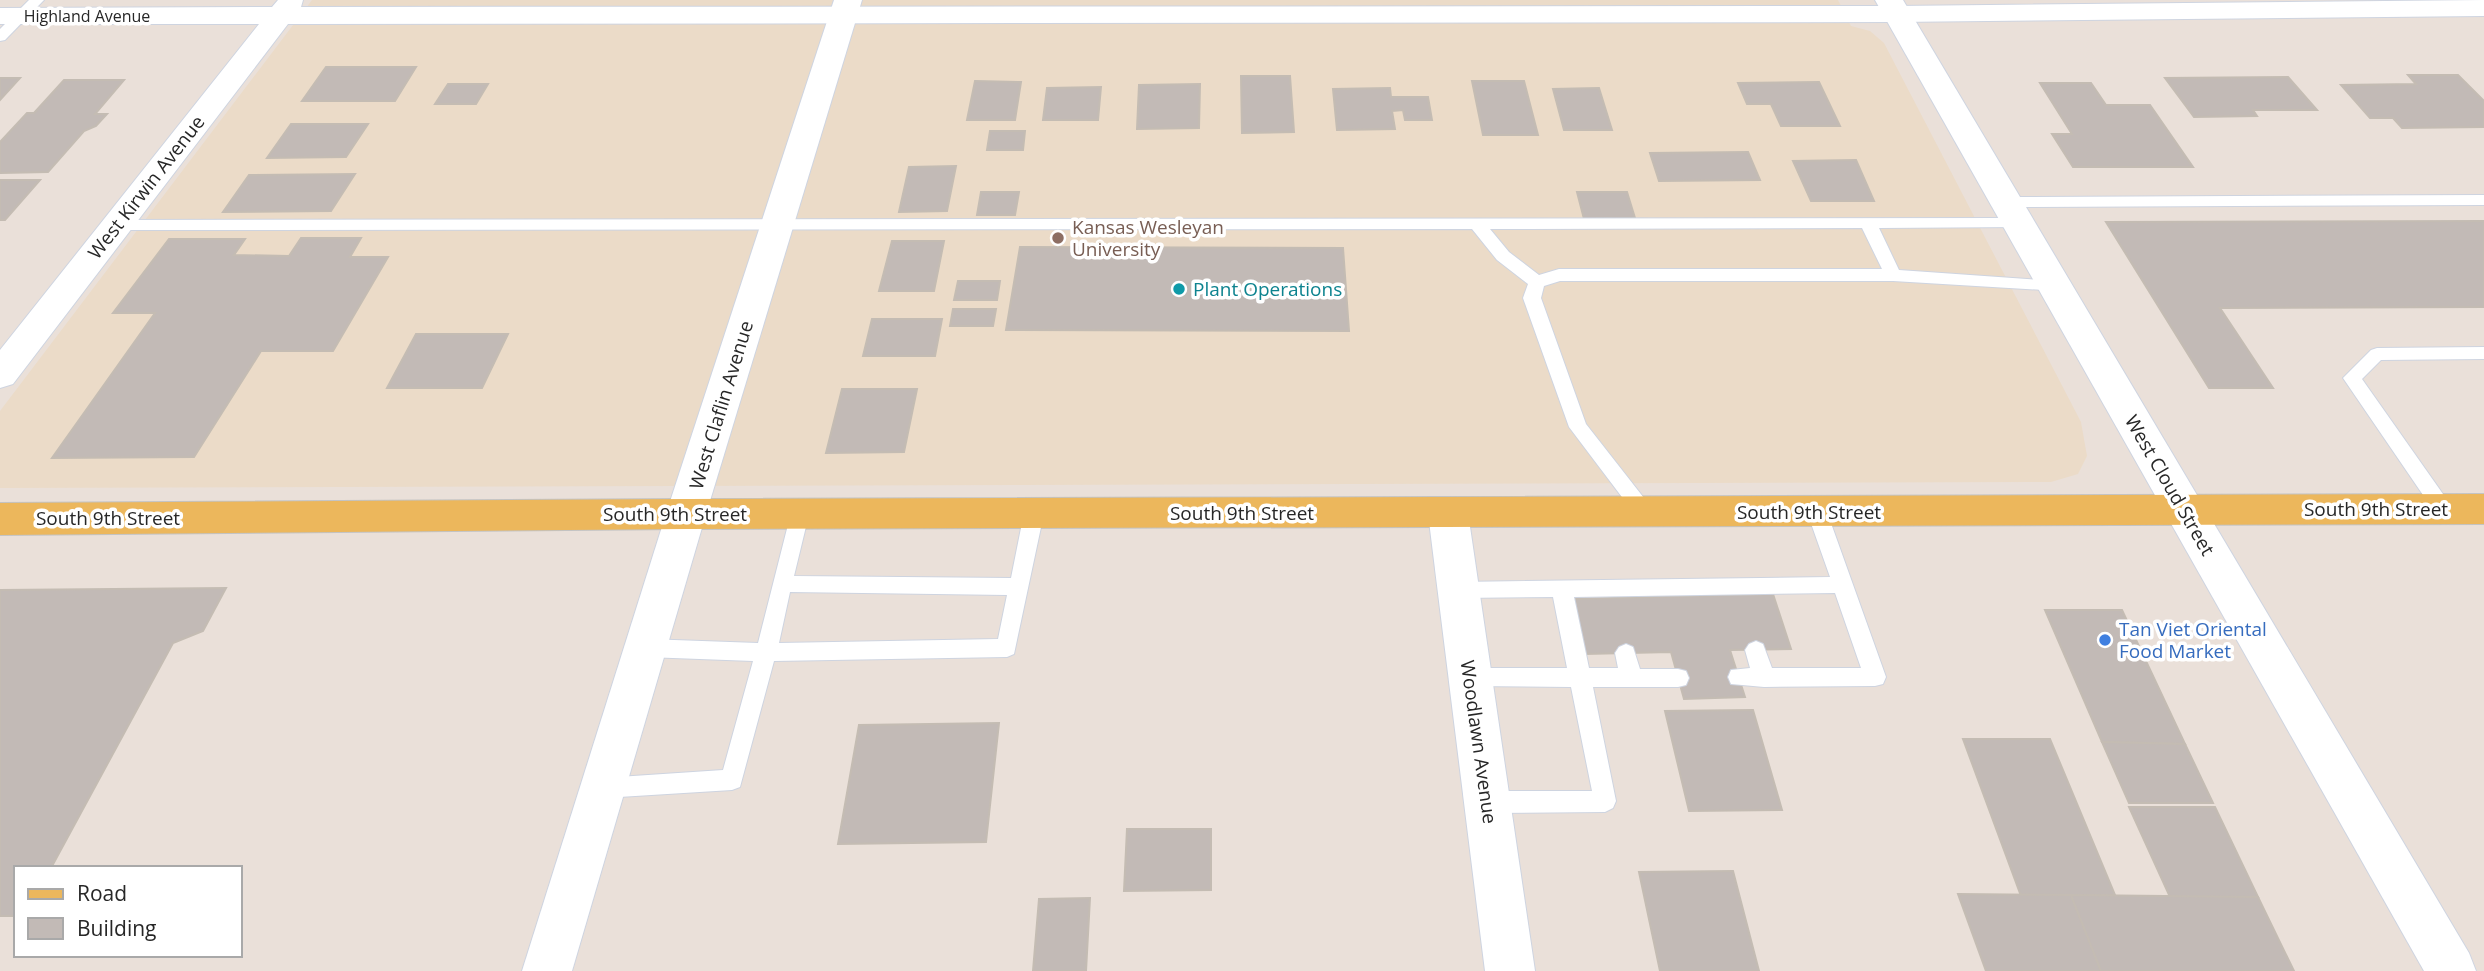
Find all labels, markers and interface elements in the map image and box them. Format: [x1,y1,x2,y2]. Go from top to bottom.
street label: Highland Avenue [24,5,150,27]
street label: West Kirwin Avenue [82,110,210,264]
place label: Kansas Wesleyan University [1072,214,1224,262]
marker: Kansas Wesleyan University [1050,230,1066,246]
place label: Plant Operations [1193,276,1342,302]
marker: Plant Operations [1171,281,1187,297]
street label: West Claflin Avenue [683,318,759,492]
street label: West Cloud Street [2119,410,2221,560]
street label: South 9th Street [2304,496,2448,522]
street label: South 9th Street [1737,499,1881,525]
street label: South 9th Street [1170,500,1314,526]
street label: South 9th Street [603,501,747,527]
street label: South 9th Street [36,505,180,531]
place label: Tan Viet Oriental Food Market [2119,616,2267,664]
marker: Tan Viet Oriental Food Market [2097,632,2113,648]
street label: Woodlawn Avenue [1455,659,1503,825]
legend [14,866,242,957]
text: Road [77,879,127,907]
text: Building [77,914,156,942]

